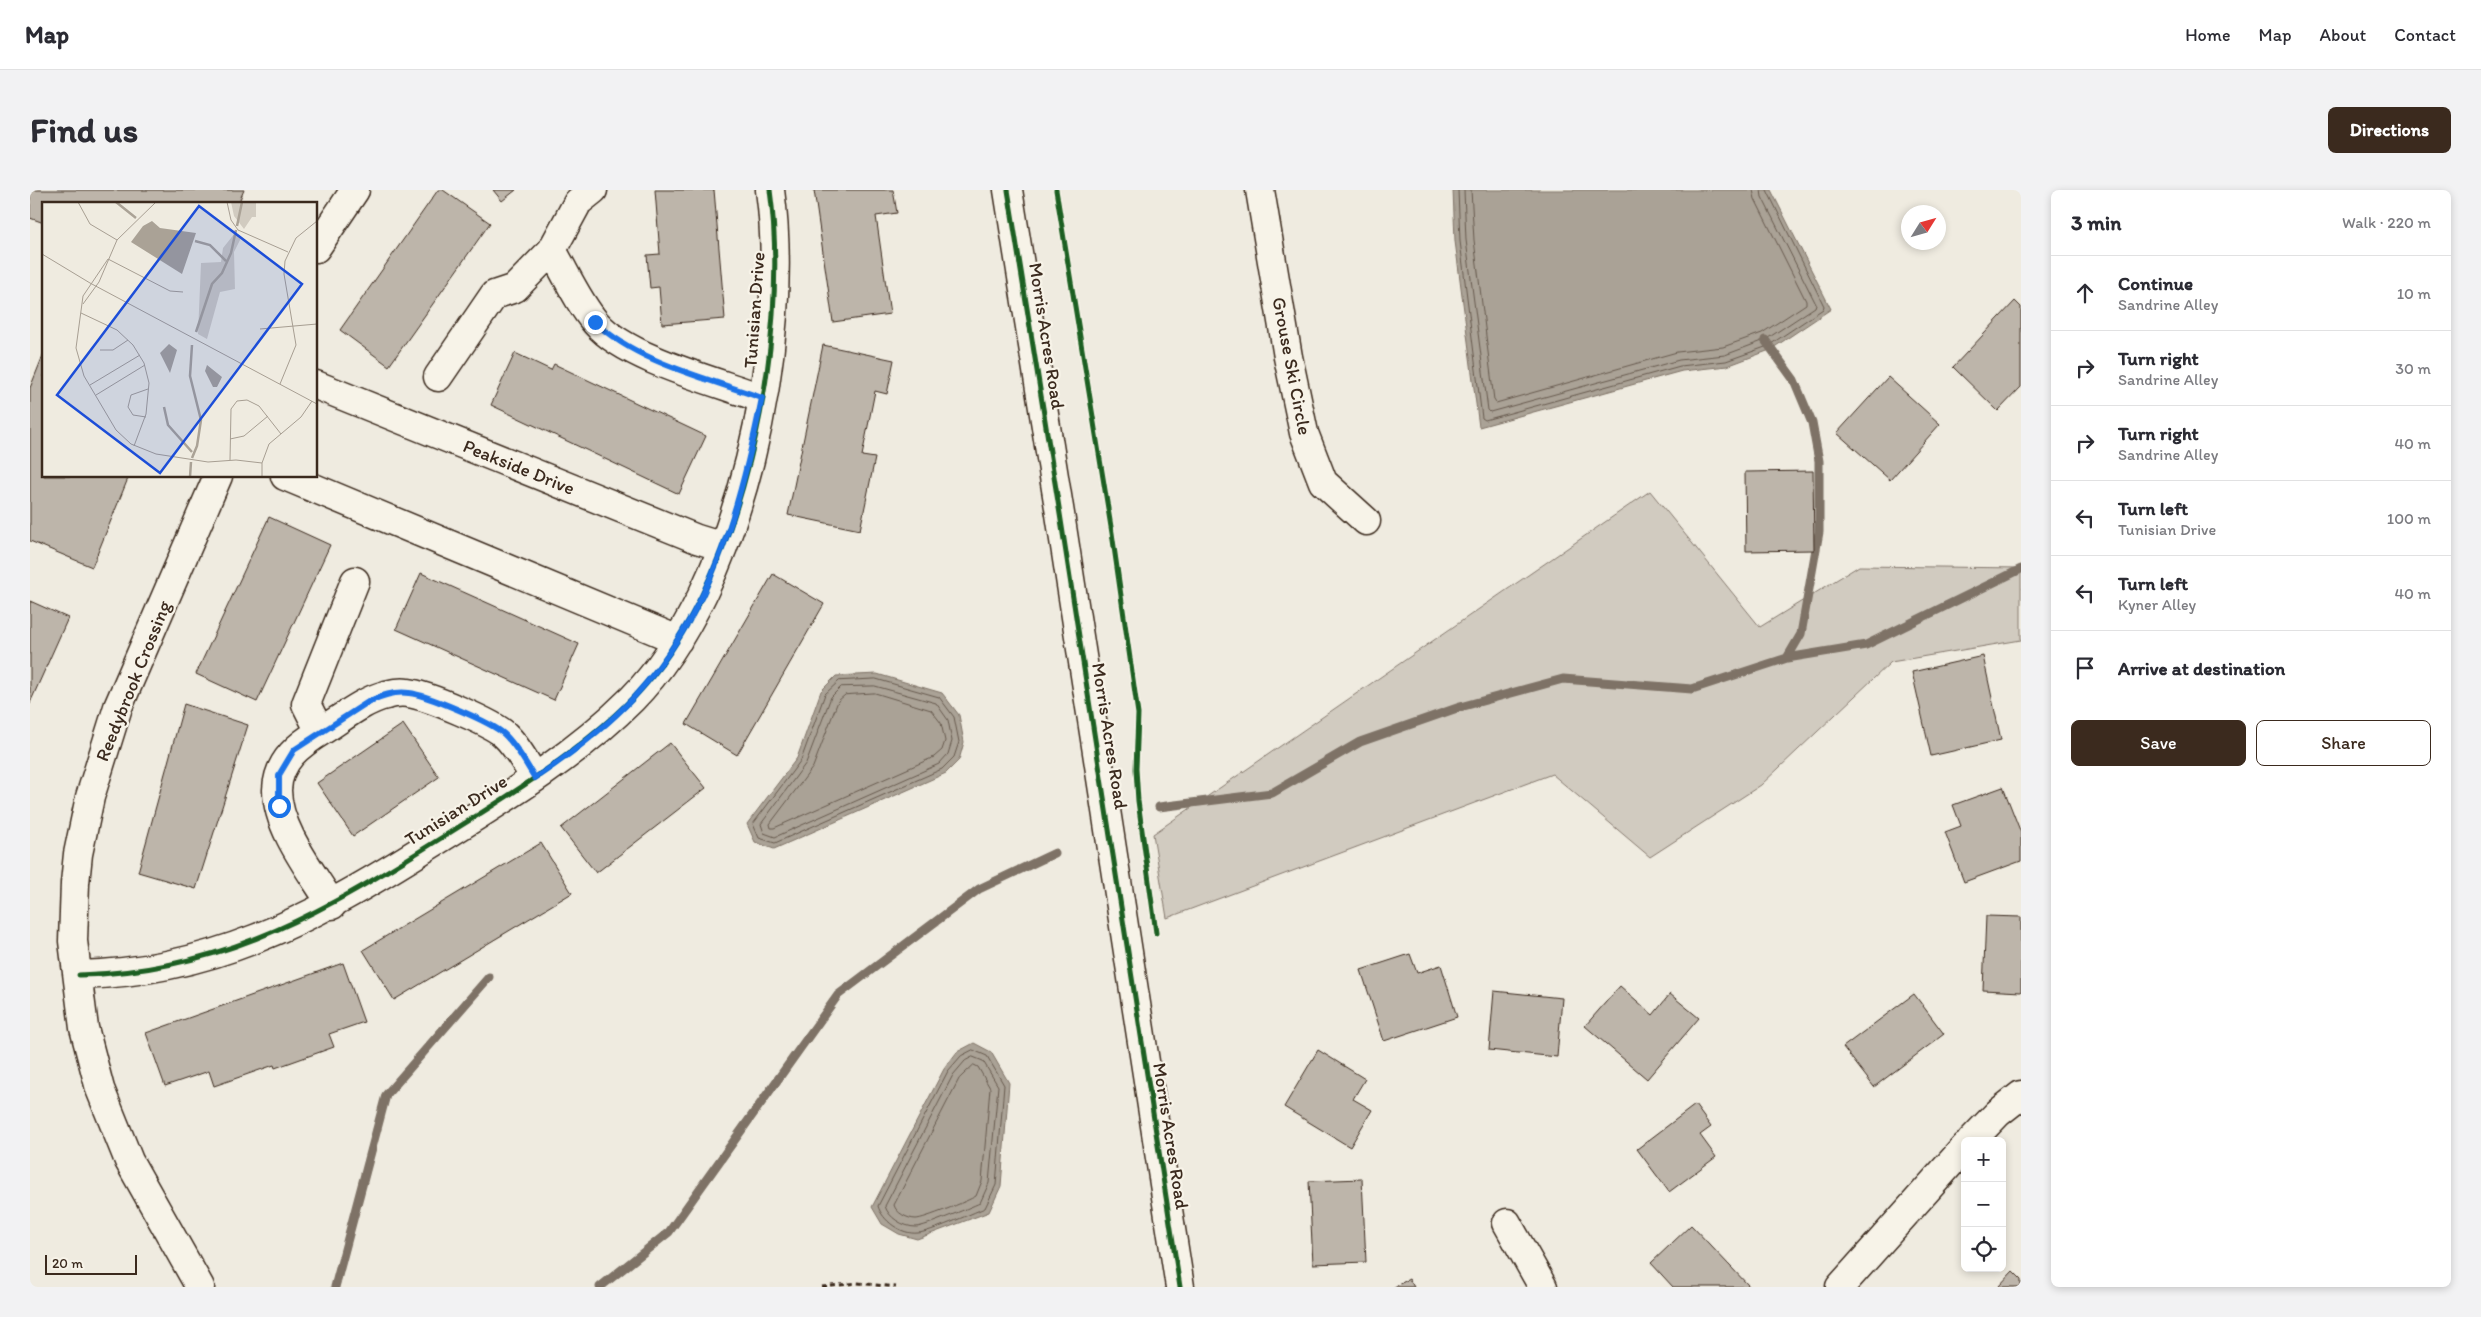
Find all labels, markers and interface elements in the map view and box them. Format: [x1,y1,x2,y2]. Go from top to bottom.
text: Map [25,20,69,49]
text: Home [2185,24,2231,46]
text: Map [2259,24,2292,46]
text: About [2320,24,2366,46]
text: Contact [2394,24,2456,46]
button: Directions [2328,107,2451,153]
text: Find us [30,109,138,151]
inset map [42,202,318,478]
north arrow [1901,205,1946,250]
text: 3 min [2071,210,2121,235]
text: Walk · 220 m [2342,213,2431,232]
street label: Tunisian Drive [738,251,770,369]
street label: Morris Acres Road [1024,261,1070,411]
text: Continue [2118,272,2193,295]
icon: ahead [2071,279,2099,307]
text: 10 m [2397,284,2431,303]
street label: Grouse Ski Circle [1267,295,1317,437]
text: Sandrine Alley [2118,295,2218,314]
route end [584,311,607,334]
text: Turn right [2118,347,2199,370]
icon: right [2071,354,2099,382]
text: 30 m [2395,359,2431,378]
text: Sandrine Alley [2118,370,2218,389]
text: Turn right [2118,422,2199,445]
icon: right [2071,429,2099,457]
street label: Peakside Drive [460,434,578,500]
text: 40 m [2394,434,2431,453]
text: Sandrine Alley [2118,445,2218,464]
text: Turn left [2118,497,2188,520]
icon: left [2071,504,2099,532]
text: 100 m [2387,509,2431,528]
text: Tunisian Drive [2118,520,2216,539]
text: Turn left [2118,572,2188,595]
icon: left [2071,579,2099,607]
text: 40 m [2394,584,2431,603]
text: Kyner Alley [2118,595,2196,614]
street label: Reedybrook Crossing [90,597,176,765]
icon: arrive [2071,654,2099,682]
text: Arrive at destination [2118,657,2285,680]
street label: Morris Acres Road [1087,661,1133,811]
button: Save [2071,720,2246,766]
button: Share [2256,720,2431,766]
street label: Tunisian Drive [400,769,512,851]
route start [268,795,291,818]
street label: Morris Acres Road [1148,1061,1194,1211]
map controls [1961,1137,2006,1272]
button: + [1961,1137,2006,1182]
button: − [1961,1182,2006,1227]
button: locate [1961,1227,2006,1272]
scale bar [45,1252,138,1275]
text: 20 m [52,1255,83,1272]

